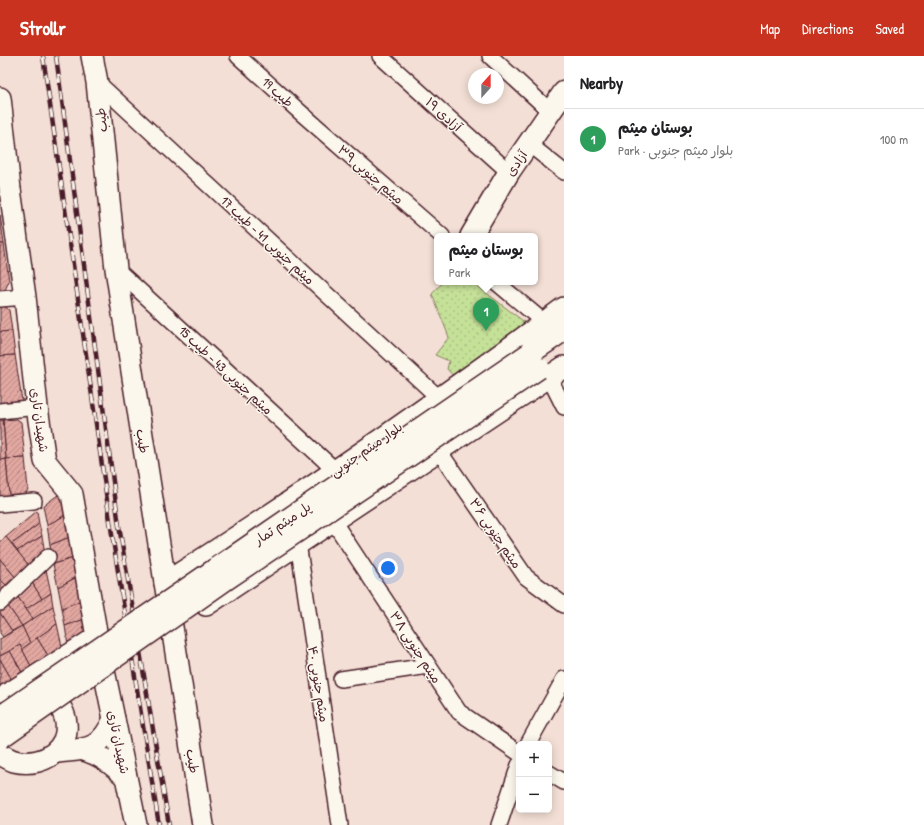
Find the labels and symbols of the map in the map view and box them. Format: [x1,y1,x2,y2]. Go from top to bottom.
north arrow [468,68,504,104]
street label: طیب 19 [258,73,298,111]
street label: آزادی ۱۹ [422,93,467,136]
street label: طیب [91,107,111,133]
street label: میثم جنوبی ۳۹ [333,140,408,209]
street label: آزادی [501,146,532,179]
street label: میثم جنوبی 41 - طیب 17 [216,192,319,290]
pin: 1 [473,298,499,331]
street label: میثم جنوبی 43 - طیب 15 [174,322,277,420]
street label: شهیدان تاری [27,387,53,453]
street label: بلوار میثم جنوبی [326,417,407,482]
street label: طیب [132,427,154,455]
street label: میثم جنوبی ۳۶ [464,494,526,573]
street label: پل میثم تمار [249,497,315,551]
your location [378,558,398,578]
street label: میثم جنوبی ۳۸ [384,607,446,688]
street label: میثم جنوبی ۴۰ [302,645,334,724]
street label: شهیدان تاری [103,708,135,776]
street label: طیب [182,747,204,775]

